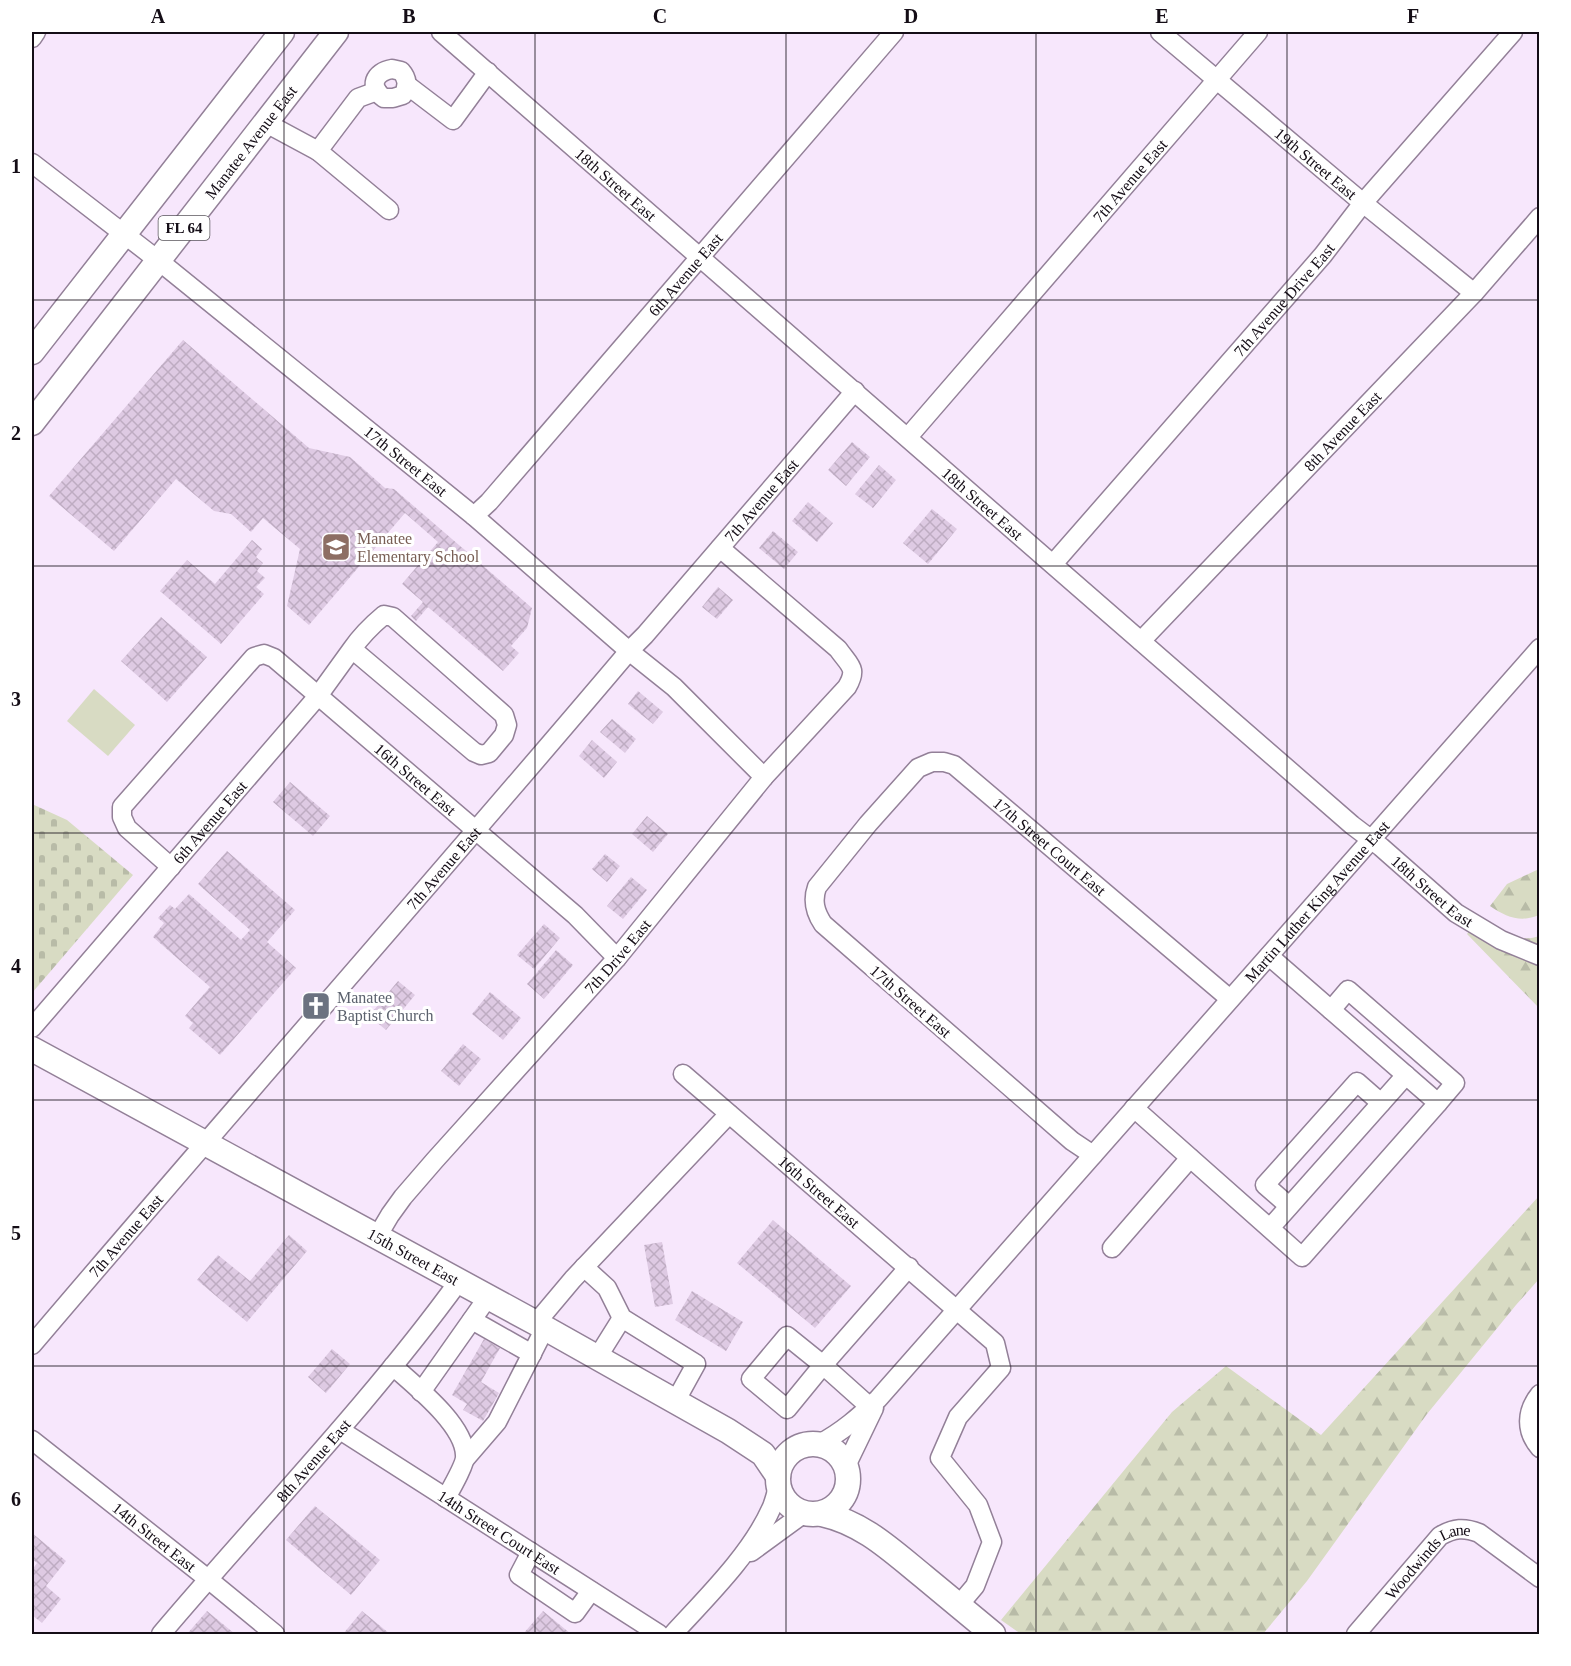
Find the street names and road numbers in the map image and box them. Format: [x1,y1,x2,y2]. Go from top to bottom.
street label: Manatee Avenue East [202,82,300,202]
street label: 19th Street East [1271,125,1360,203]
street label: 7th Avenue East [1090,136,1171,226]
street label: 18th Street East [572,145,660,225]
road number: FL 64 [158,216,210,240]
street label: 6th Avenue East [645,229,726,320]
street label: 7th Avenue Drive East [1230,240,1338,360]
street label: 8th Avenue East [1301,387,1385,474]
street label: 17th Street East [361,423,451,500]
street label: 7th Avenue East [721,455,802,545]
street label: 18th Street East [938,464,1026,544]
street label: 16th Street East [371,740,460,819]
street label: 6th Avenue East [170,777,251,867]
street label: 17th Street Court East [990,794,1110,899]
street label: Martin Luther King Avenue East [1242,817,1393,986]
street label: 7th Avenue East [403,823,484,913]
street label: 18th Street East [1388,852,1477,931]
street label: 7th Drive East [581,916,654,997]
street label: 17th Street East [867,962,955,1041]
street label: 16th Street East [775,1152,863,1232]
street label: 7th Avenue East [86,1191,167,1281]
street label: 15th Street East [364,1225,462,1289]
street label: 8th Avenue East [273,1415,354,1505]
street label: 14th Street Court East [435,1487,564,1578]
street label: 14th Street East [109,1499,200,1576]
street label: Woodwinds Lane [1382,1521,1472,1603]

